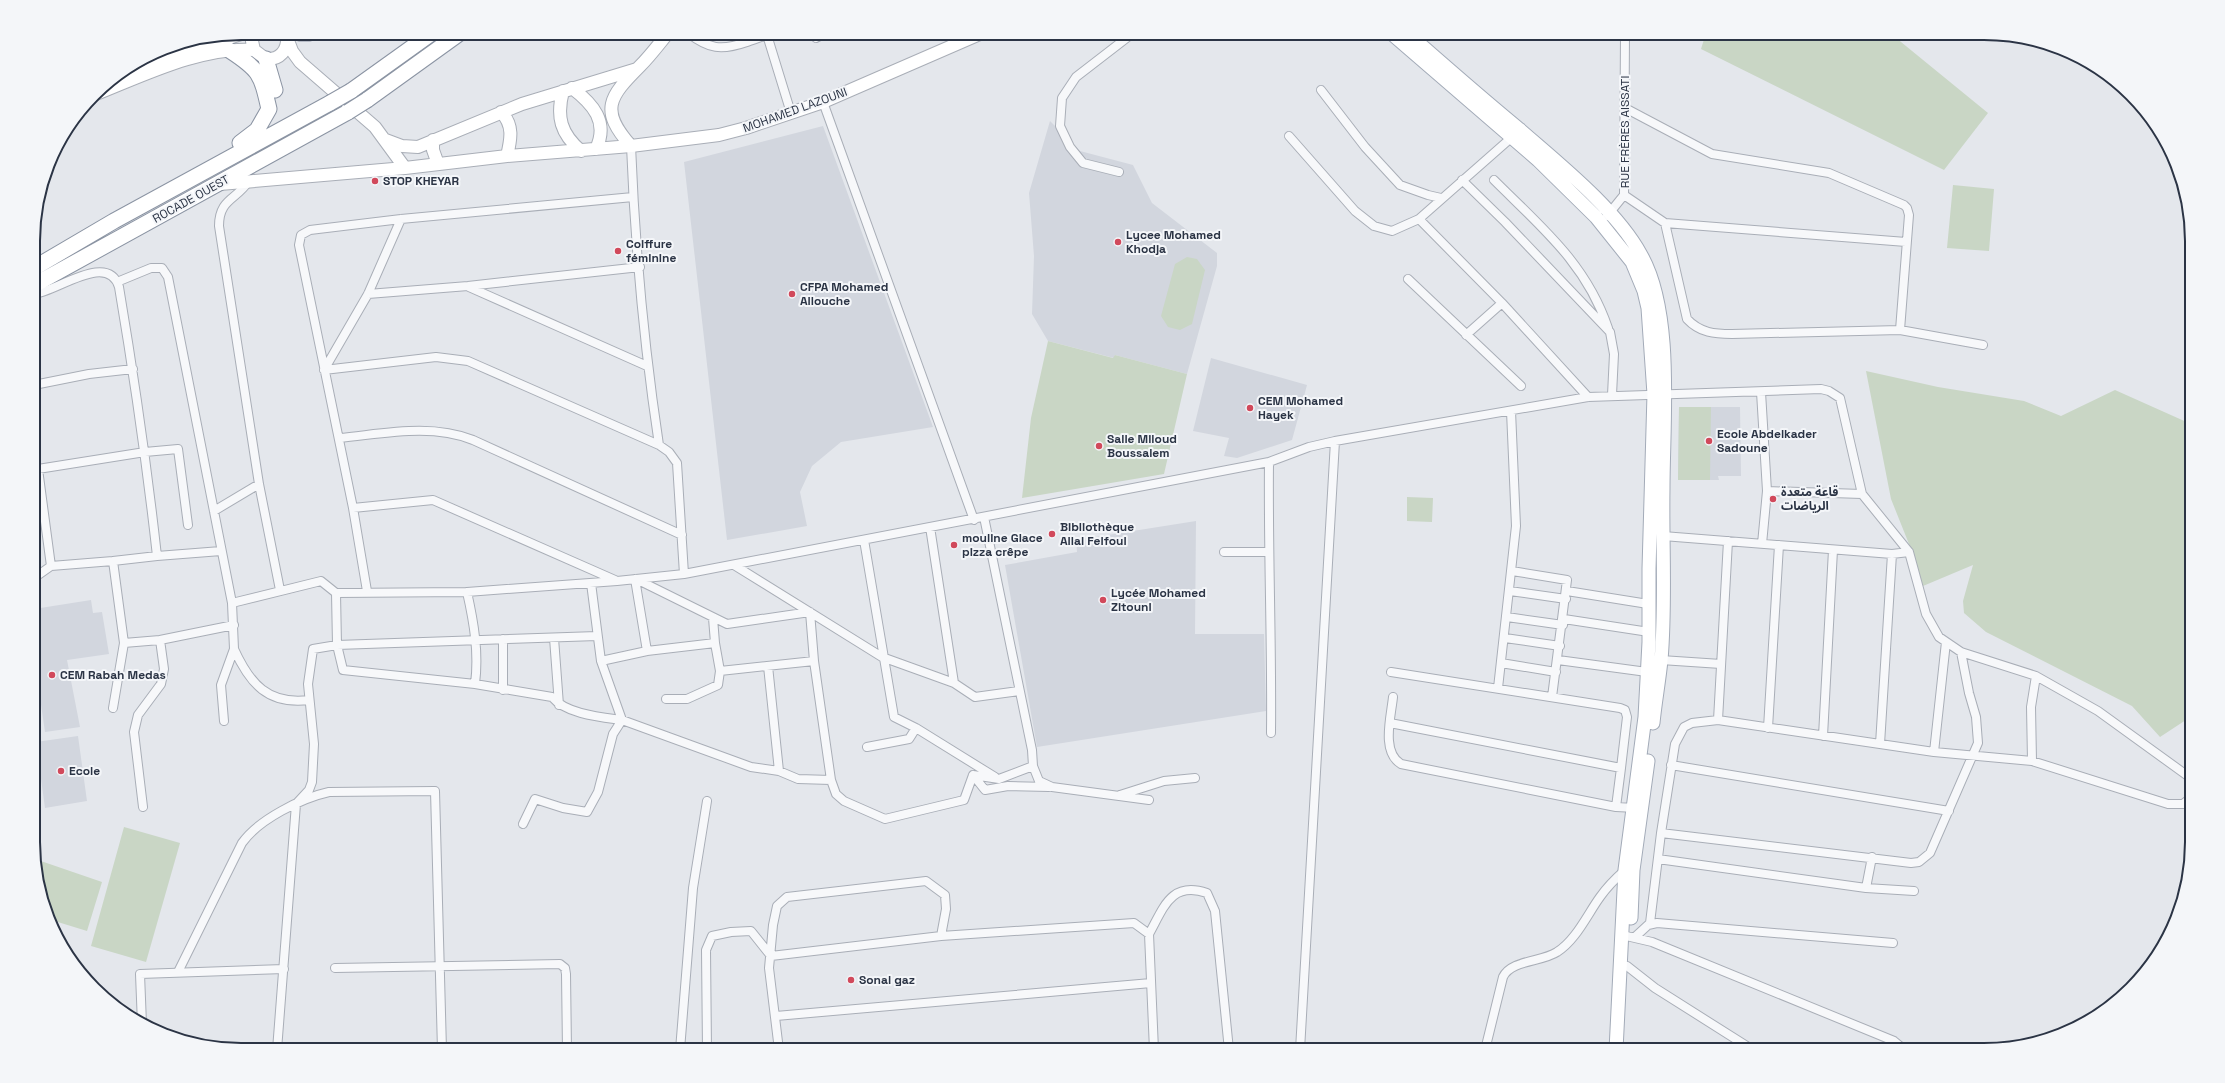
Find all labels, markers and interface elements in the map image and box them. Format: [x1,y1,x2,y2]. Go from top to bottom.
street label: RUE FRÈRES AISSATI [1617,76,1633,188]
street label: MOHAMED LAZOUNI [741,84,849,136]
street label: ROCADE OUEST [150,171,232,227]
place label: STOP KHEYAR [383,173,459,189]
marker: STOP KHEYAR [370,176,380,186]
place label: Lycee Mohamed Khodja [1126,227,1221,257]
place label: Coiffure féminine [626,236,676,266]
marker: Lycee Mohamed Khodja [1113,237,1123,247]
marker: Coiffure féminine [613,246,623,256]
place label: CFPA Mohamed Allouche [800,279,888,309]
marker: CFPA Mohamed Allouche [787,289,797,299]
place label: CEM Mohamed Hayek [1258,393,1343,423]
marker: CEM Mohamed Hayek [1245,403,1255,413]
place label: Ecole Abdelkader Sadoune [1717,426,1817,456]
place label: Salle Miloud Boussalem [1107,431,1177,461]
marker: Ecole Abdelkader Sadoune [1704,436,1714,446]
marker: Salle Miloud Boussalem [1094,441,1104,451]
place label: قاعة متعدة الرياضات [1781,484,1838,514]
marker: قاعة متعدة الرياضات [1768,494,1778,504]
place label: Bibliothèque Allal Felfoul [1060,519,1134,549]
marker: Bibliothèque Allal Felfoul [1047,529,1057,539]
place label: mouline Glace pizza crêpe [962,530,1043,560]
marker: mouline Glace pizza crêpe [949,540,959,550]
place label: Lycée Mohamed Zitouni [1111,585,1206,615]
marker: Lycée Mohamed Zitouni [1098,595,1108,605]
place label: CEM Rabah Medas [60,667,166,683]
marker: CEM Rabah Medas [47,670,57,680]
place label: Ecole [69,763,100,779]
marker: Ecole [56,766,66,776]
place label: Sonal gaz [859,972,915,988]
marker: Sonal gaz [846,975,856,985]

